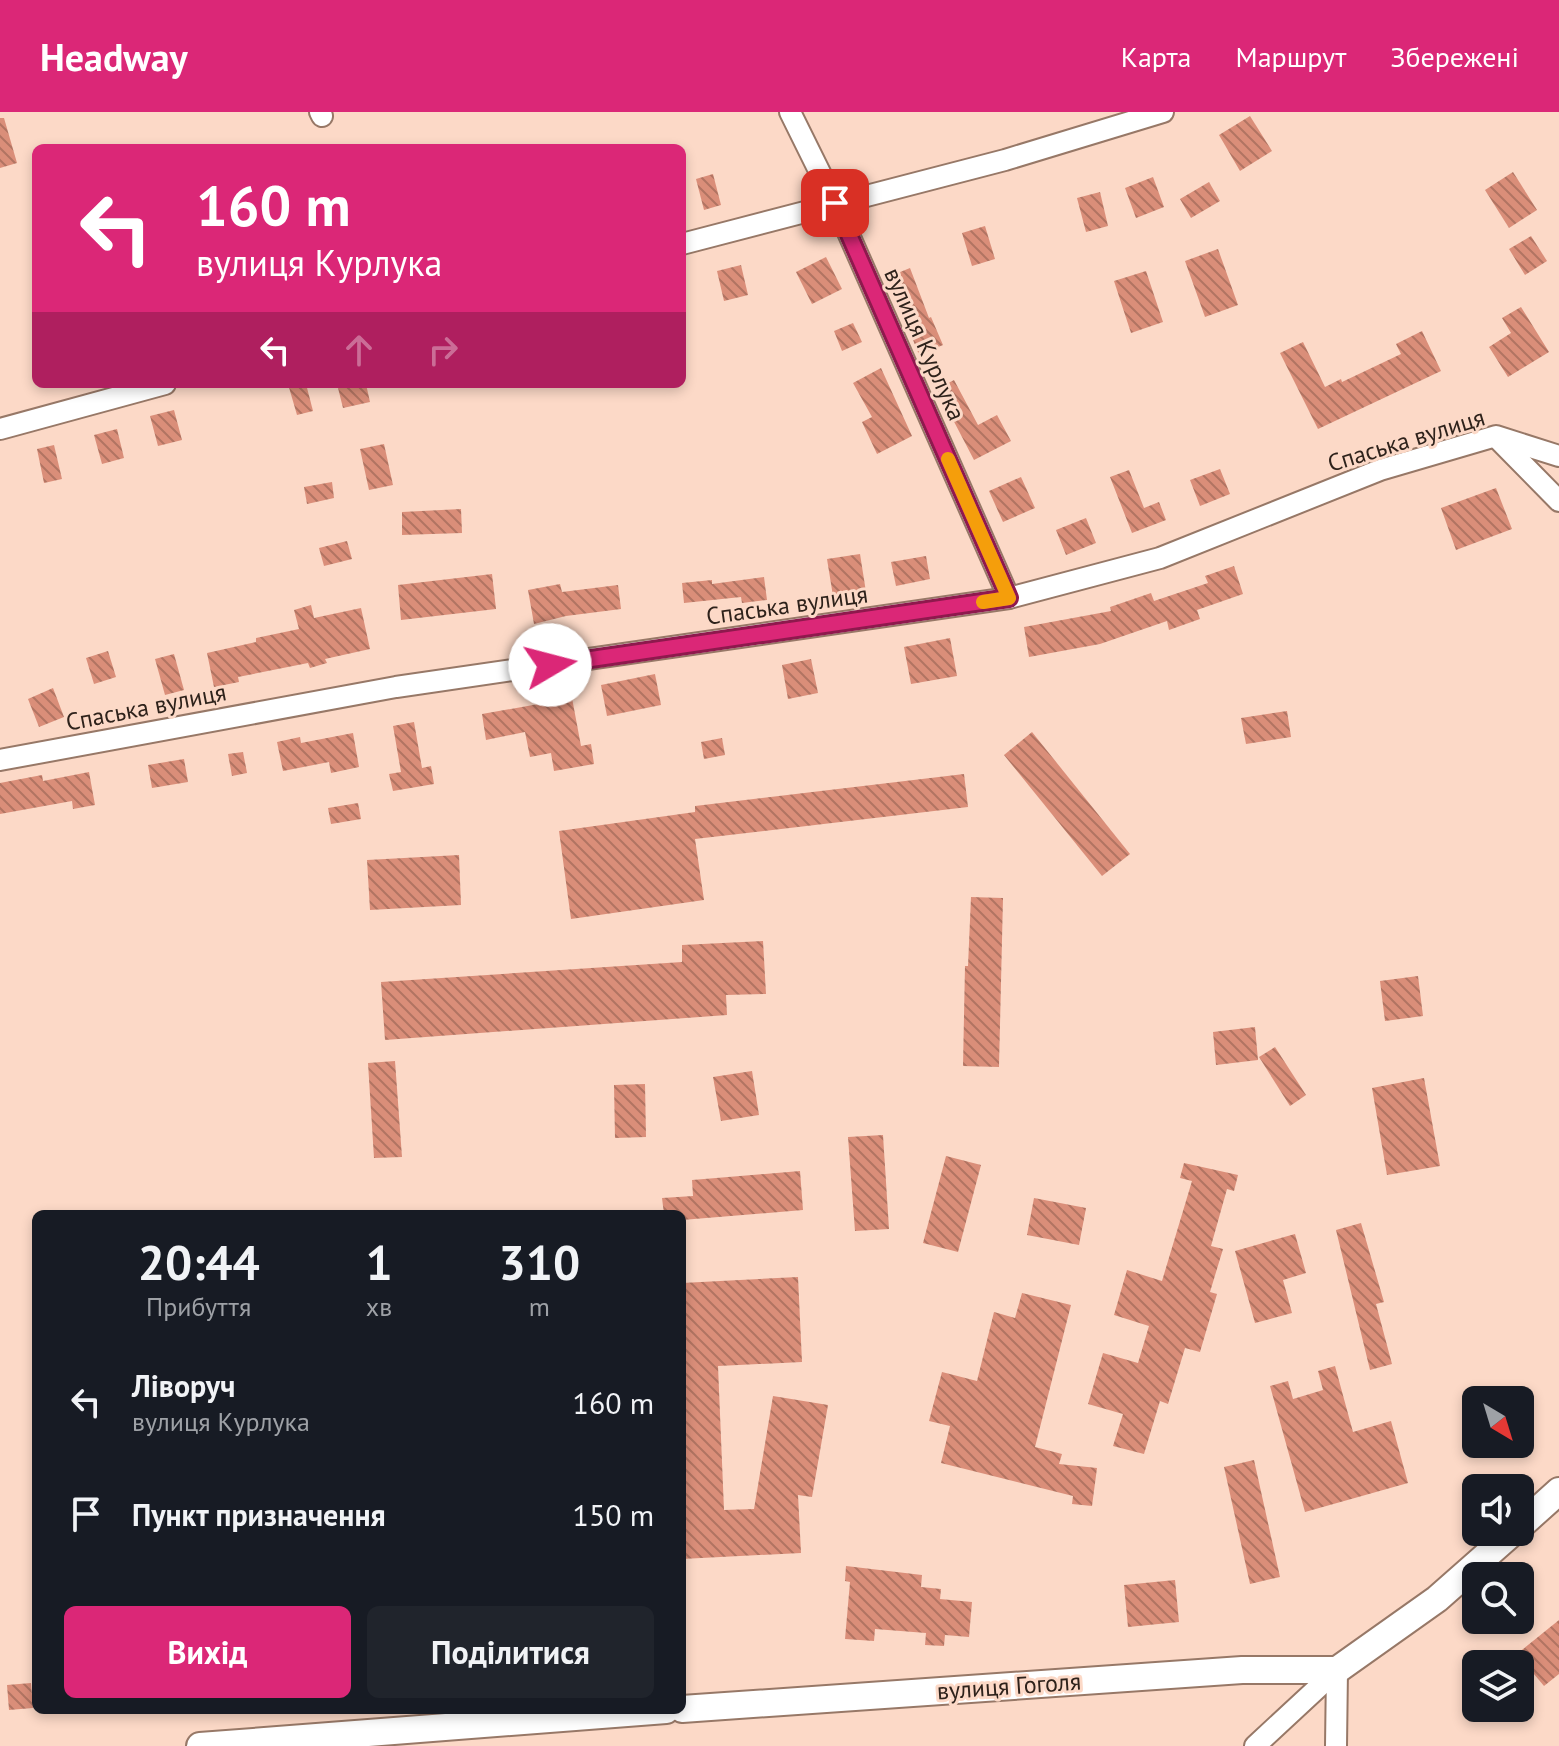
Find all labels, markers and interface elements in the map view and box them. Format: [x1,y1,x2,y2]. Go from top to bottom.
text: Headway [40,32,188,81]
text: Карта [1121,38,1192,75]
text: Маршрут [1236,38,1346,75]
text: Збережені [1390,38,1519,75]
text: 160 m [196,169,351,241]
pin [801,169,869,237]
icon: left [64,176,168,280]
icon: arrive [813,181,857,225]
text: вулиця Курлука [196,239,442,286]
street label: вулиця Курлука [877,263,973,425]
icon: left [253,328,297,372]
icon: ahead [337,328,381,372]
icon: right [421,328,465,372]
street label: Спаська вулиця [1324,401,1488,479]
street label: Спаська вулиця [704,578,870,632]
position arrow [508,623,592,707]
street label: Спаська вулиця [63,676,229,738]
text: 20:44 [138,1231,260,1293]
text: 1 [365,1231,393,1293]
text: 310 [498,1231,580,1293]
text: Прибуття [146,1290,251,1323]
text: хв [366,1290,392,1323]
text: m [529,1290,550,1323]
text: Ліворуч [132,1366,235,1405]
icon: left [64,1380,108,1424]
text: 160 m [573,1383,654,1422]
north arrow [1462,1386,1534,1458]
map controls [1462,1386,1534,1722]
text: вулиця Курлука [132,1405,310,1438]
button: sound [1462,1474,1534,1546]
icon: arrive [64,1492,108,1536]
text: Пункт призначення [132,1495,386,1534]
text: 150 m [573,1495,654,1534]
button: search [1462,1562,1534,1634]
button: Вихід [64,1606,351,1698]
button: Поділитися [367,1606,654,1698]
button: layers [1462,1650,1534,1722]
street label: вулиця Гоголя [936,1665,1082,1707]

